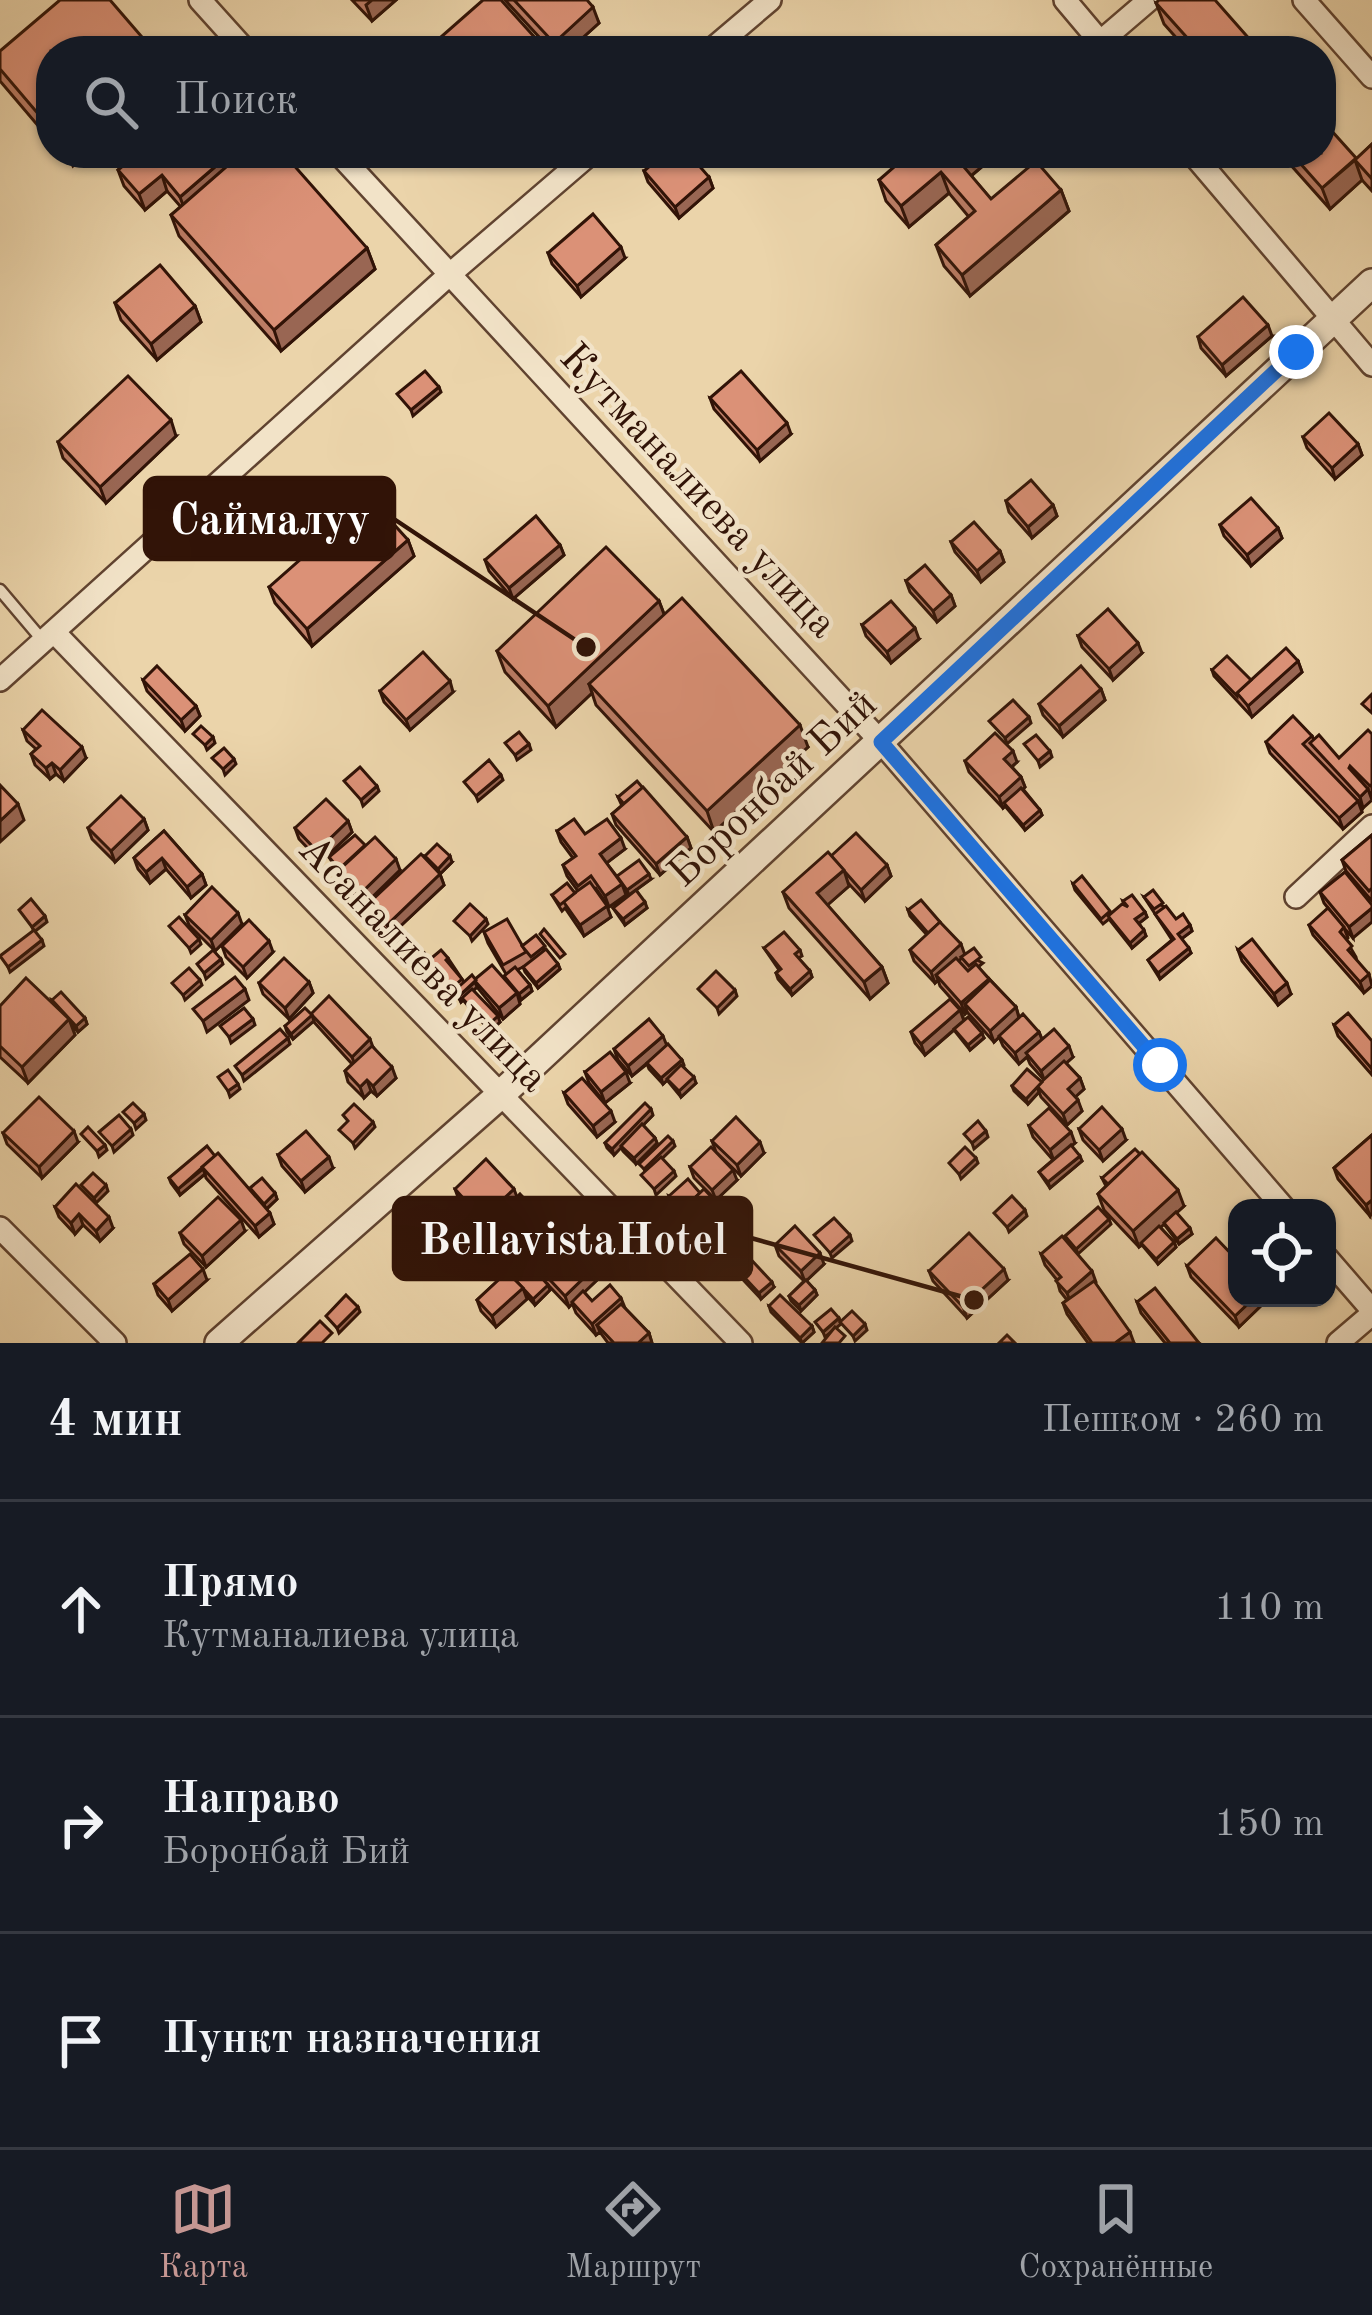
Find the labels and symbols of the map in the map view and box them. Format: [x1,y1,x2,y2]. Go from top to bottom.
route end [1269,325,1323,379]
street label: Кутманалиева улица [551,337,844,647]
callout: Саймалуу [145,478,394,559]
text: Саймалуу [170,500,370,545]
street label: Боронбай Бий [662,684,886,896]
street label: Асаналиева улица [290,829,555,1101]
route start [1133,1038,1187,1092]
callout: BellavistaHotel [394,1198,751,1279]
text: BellavistaHotel [419,1220,727,1265]

